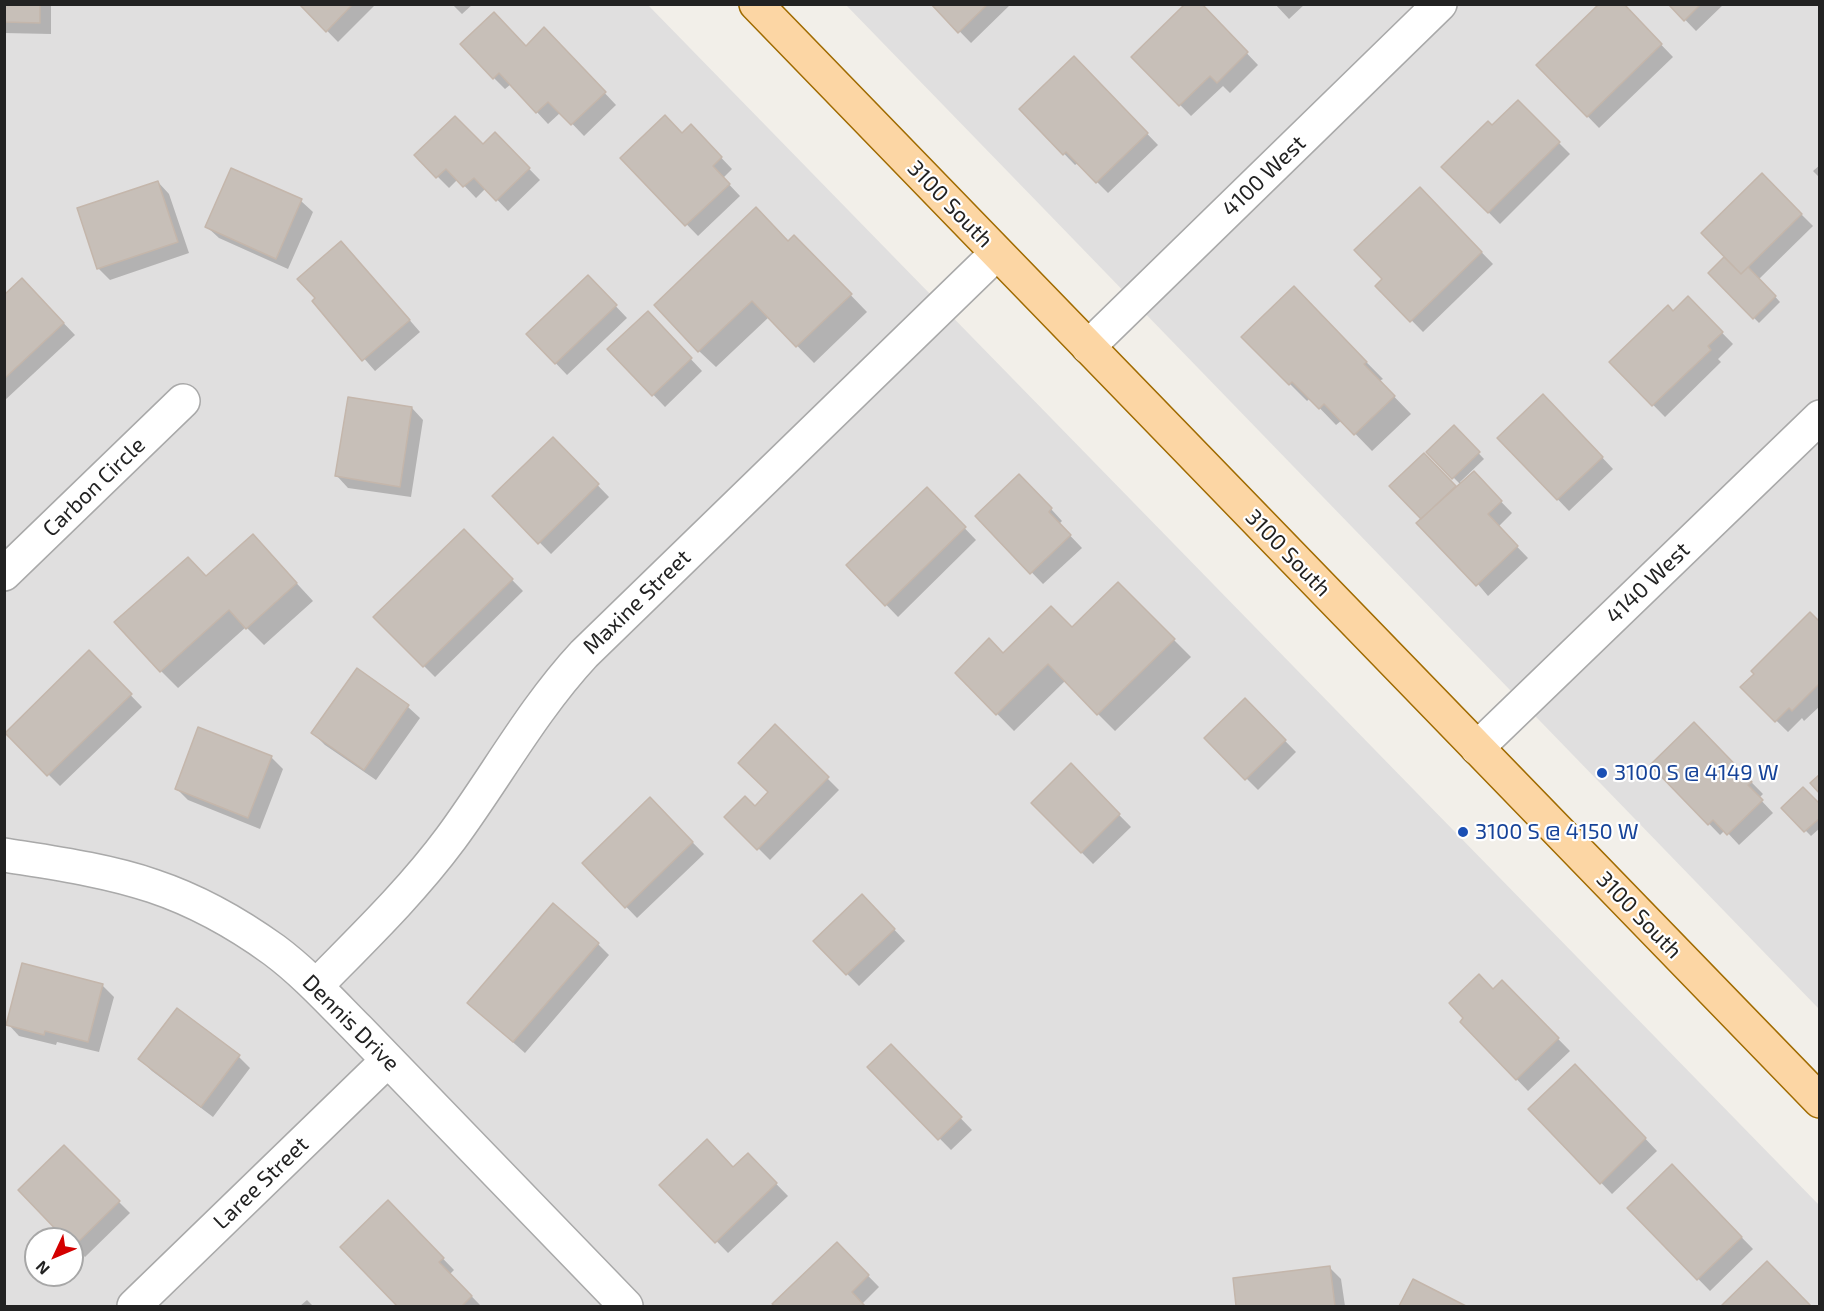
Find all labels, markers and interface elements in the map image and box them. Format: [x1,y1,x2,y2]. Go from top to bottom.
street label: 4100 West [1217,130,1311,222]
street label: 3100 South [902,155,998,253]
street label: Carbon Circle [37,432,151,542]
street label: 3100 South [1240,504,1336,602]
street label: 4140 West [1601,537,1695,629]
street label: Maxine Street [578,544,696,660]
place label: 3100 S @ 4149 W [1614,760,1779,786]
marker: 3100 S @ 4149 W [1595,766,1609,780]
place label: 3100 S @ 4150 W [1475,819,1638,845]
marker: 3100 S @ 4150 W [1456,825,1470,839]
street label: 3100 South [1591,866,1687,964]
street label: Dennis Drive [297,969,405,1077]
street label: Laree Street [208,1131,314,1235]
north arrow [24,1227,84,1287]
text: N [31,1258,53,1279]

